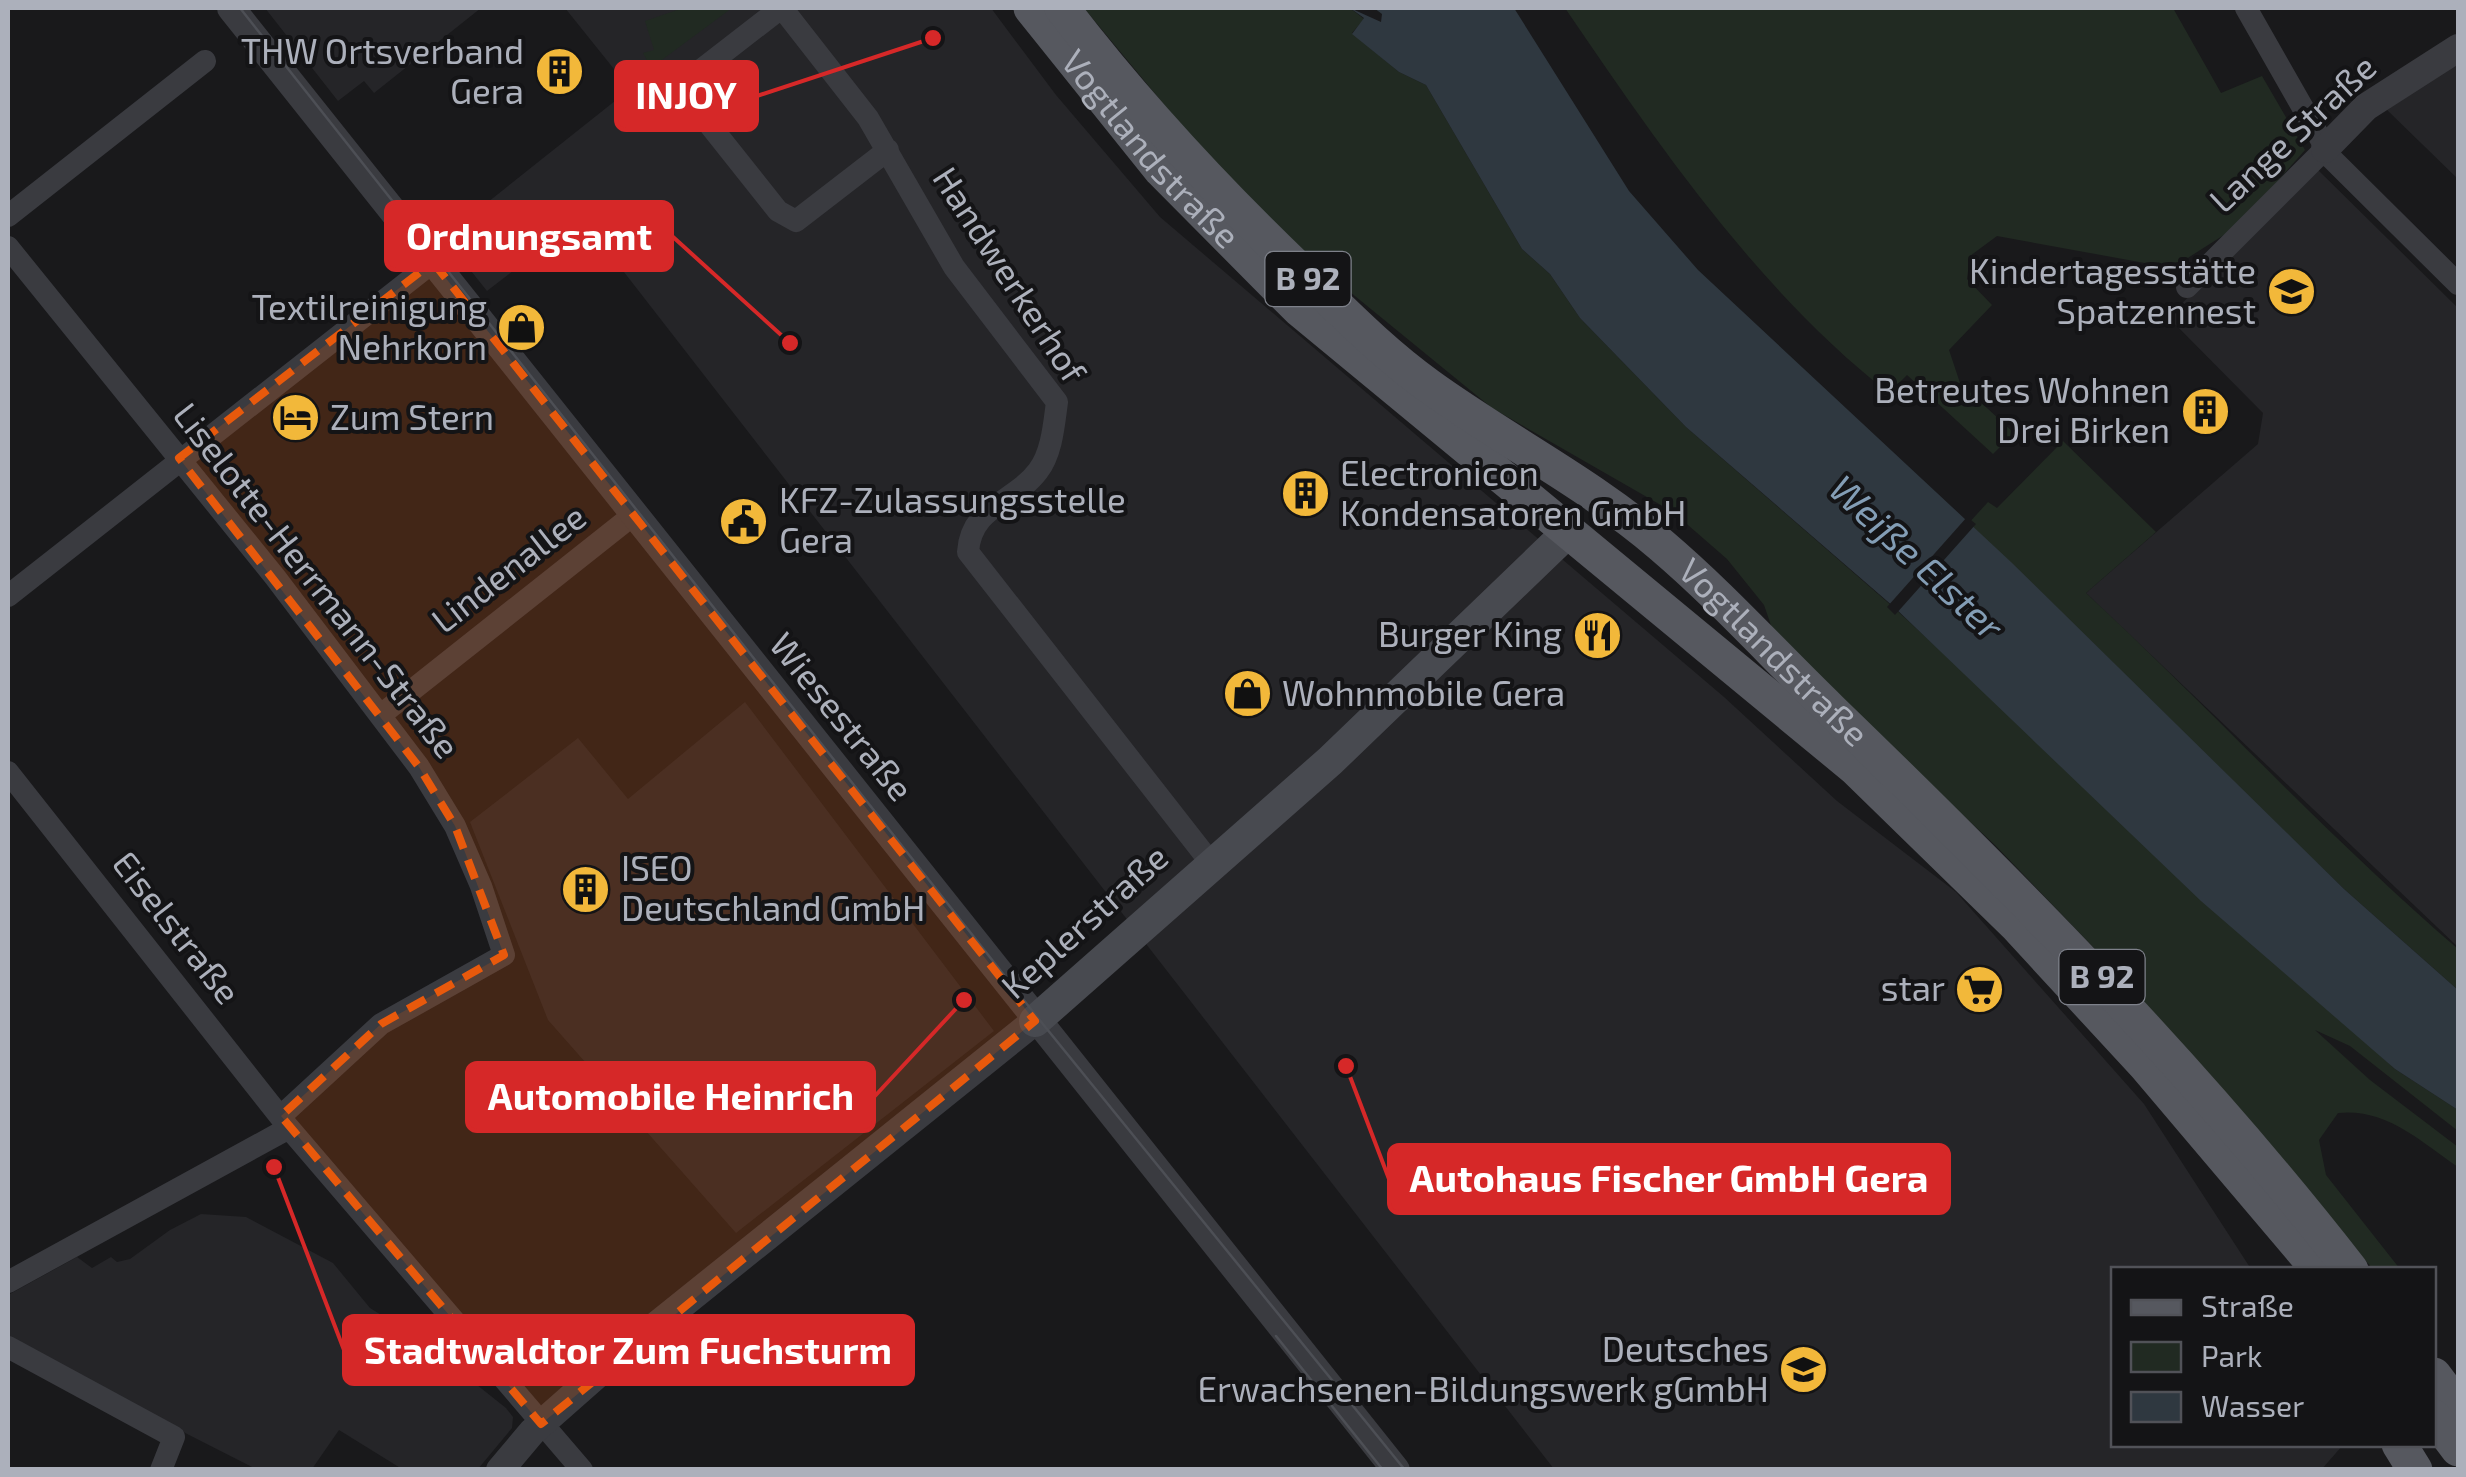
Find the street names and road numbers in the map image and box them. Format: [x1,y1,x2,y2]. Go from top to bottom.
street label: Vogtlandstraße [1054,41,1249,256]
street label: Lange Straße [2200,45,2383,220]
street label: Handwerkerhof [925,158,1096,390]
road number: B 92 [1266,252,1350,306]
street label: Liselotte-Herrmann-Straße [166,394,469,766]
street label: Lindenallee [422,494,593,641]
street label: Vogtlandstraße [1671,548,1878,754]
street label: Wiesestraße [762,623,923,808]
street label: Keplerstraße [992,835,1175,1006]
street label: Eiselstraße [105,842,250,1011]
road number: B 92 [2060,950,2144,1004]

